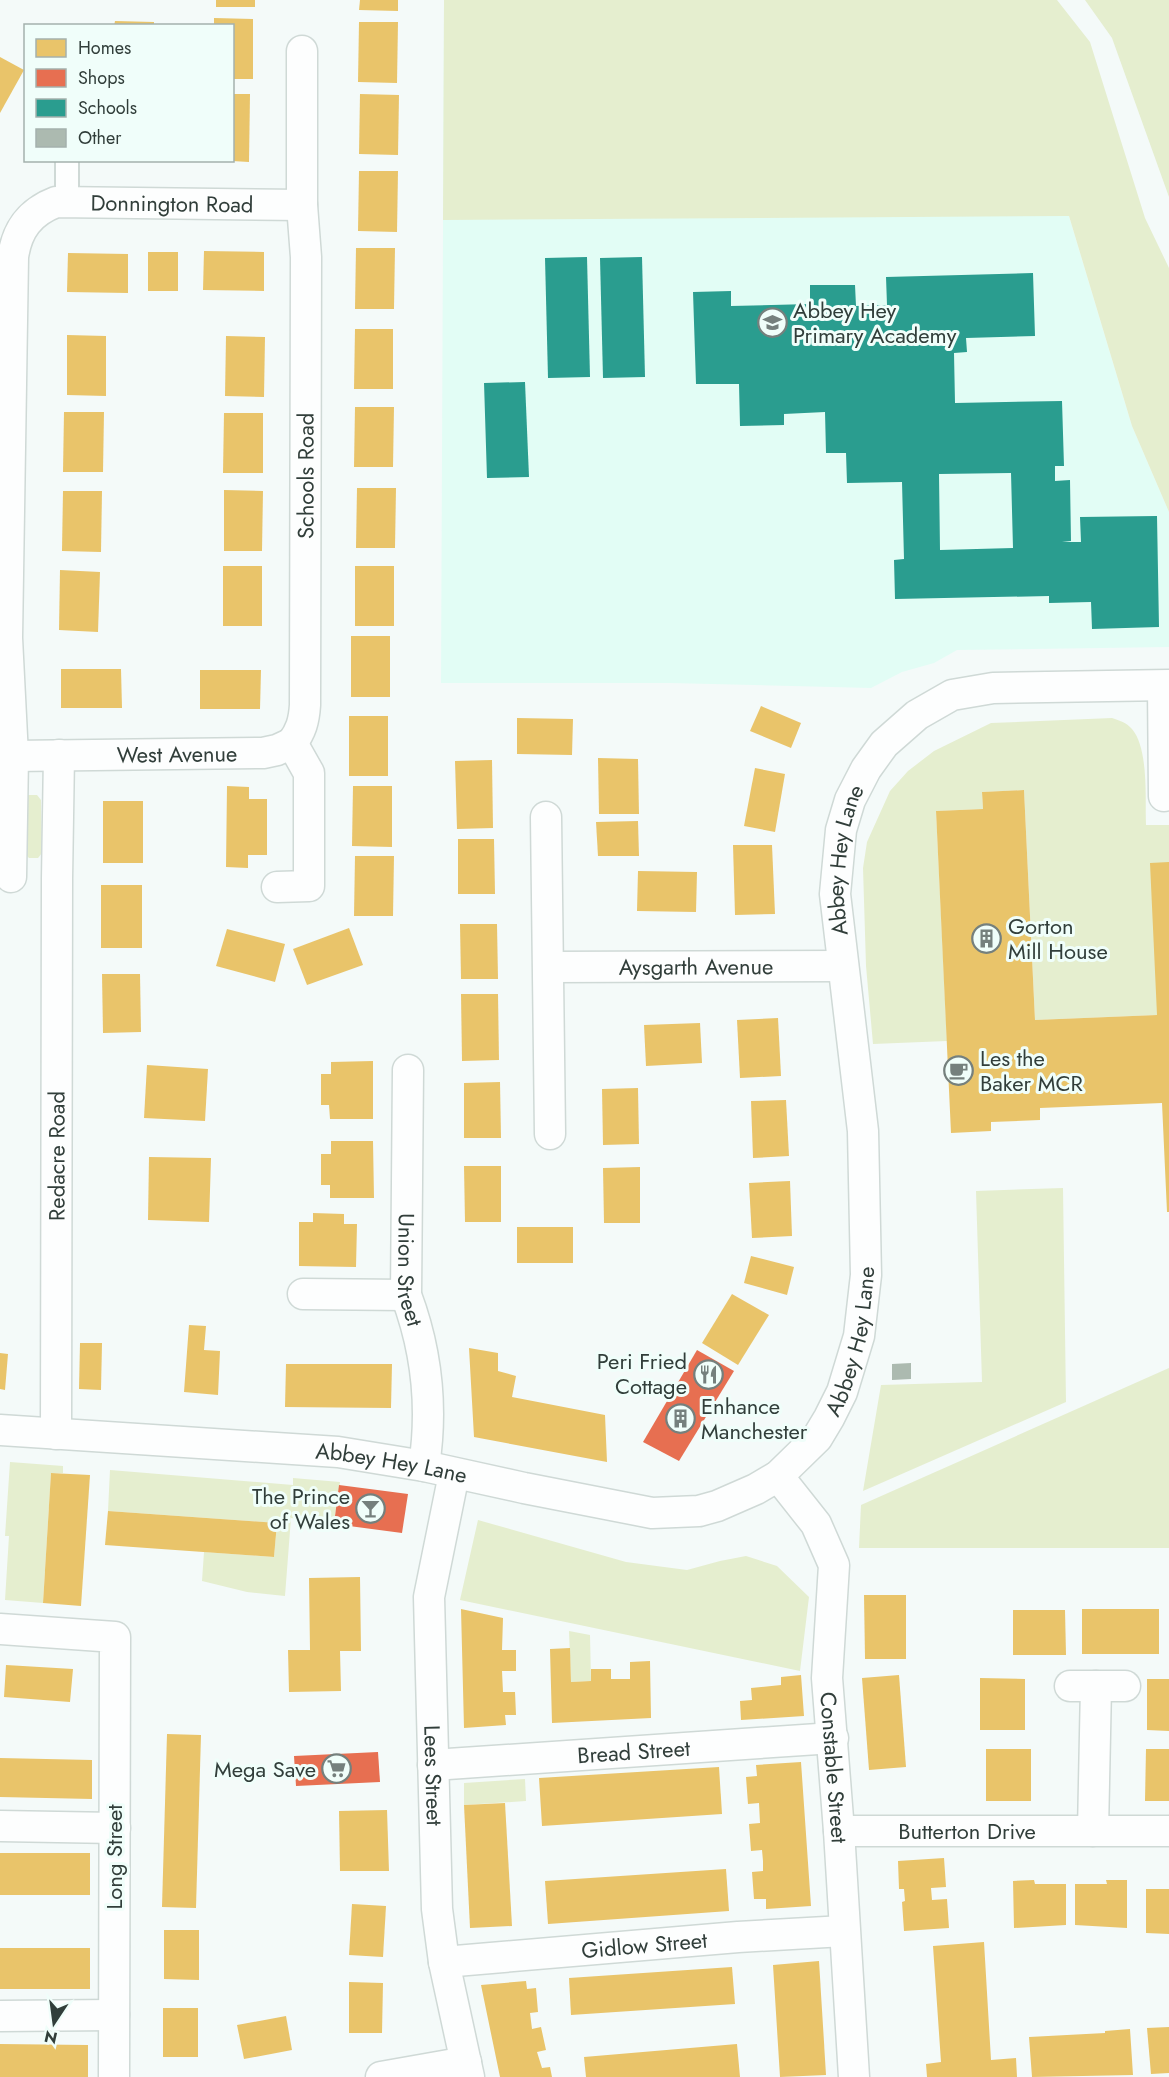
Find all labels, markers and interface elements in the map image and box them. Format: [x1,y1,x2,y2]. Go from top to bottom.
legend [24,24,234,162]
text: Homes [78,35,131,61]
text: Shops [78,65,125,91]
text: Schools [78,95,137,121]
text: Other [78,125,122,151]
street label: Donnington Road [90,186,254,220]
place label: Abbey Hey Primary Academy [793,294,957,351]
school or university icon: Abbey Hey Primary Academy [756,307,788,339]
street label: Schools Road [289,413,322,539]
street label: West Avenue [116,737,238,771]
street label: Abbey Hey Lane [819,778,872,937]
place label: Gorton Mill House [1008,910,1108,967]
building icon: Gorton Mill House [971,923,1003,955]
street label: Aysgarth Avenue [619,950,773,983]
place label: Les the Baker MCR [980,1042,1084,1099]
cafe icon: Les the Baker MCR [943,1055,975,1087]
street label: Redacre Road [40,1091,73,1221]
street label: Union Street [390,1213,431,1330]
street label: Abbey Hey Lane [817,1266,882,1422]
place label: Peri Fried Cottage [597,1345,687,1402]
restaurant icon: Peri Fried Cottage [692,1358,724,1390]
place label: Enhance Manchester [701,1390,808,1447]
building icon: Enhance Manchester [664,1403,696,1435]
street label: Abbey Hey Lane [315,1435,470,1491]
place label: The Prince of Wales [252,1480,350,1537]
bar icon: The Prince of Wales [355,1493,387,1525]
street label: Constable Street [812,1691,856,1845]
street label: Lees Street [416,1725,451,1827]
street label: Bread Street [576,1732,692,1771]
place label: Mega Save [214,1753,316,1785]
supermarket icon: Mega Save [321,1753,353,1785]
street label: Long Street [98,1804,130,1910]
street label: Butterton Drive [898,1815,1036,1847]
street label: Gidlow Street [580,1924,709,1966]
north arrow [24,1993,84,2053]
text: N [42,2024,60,2050]

